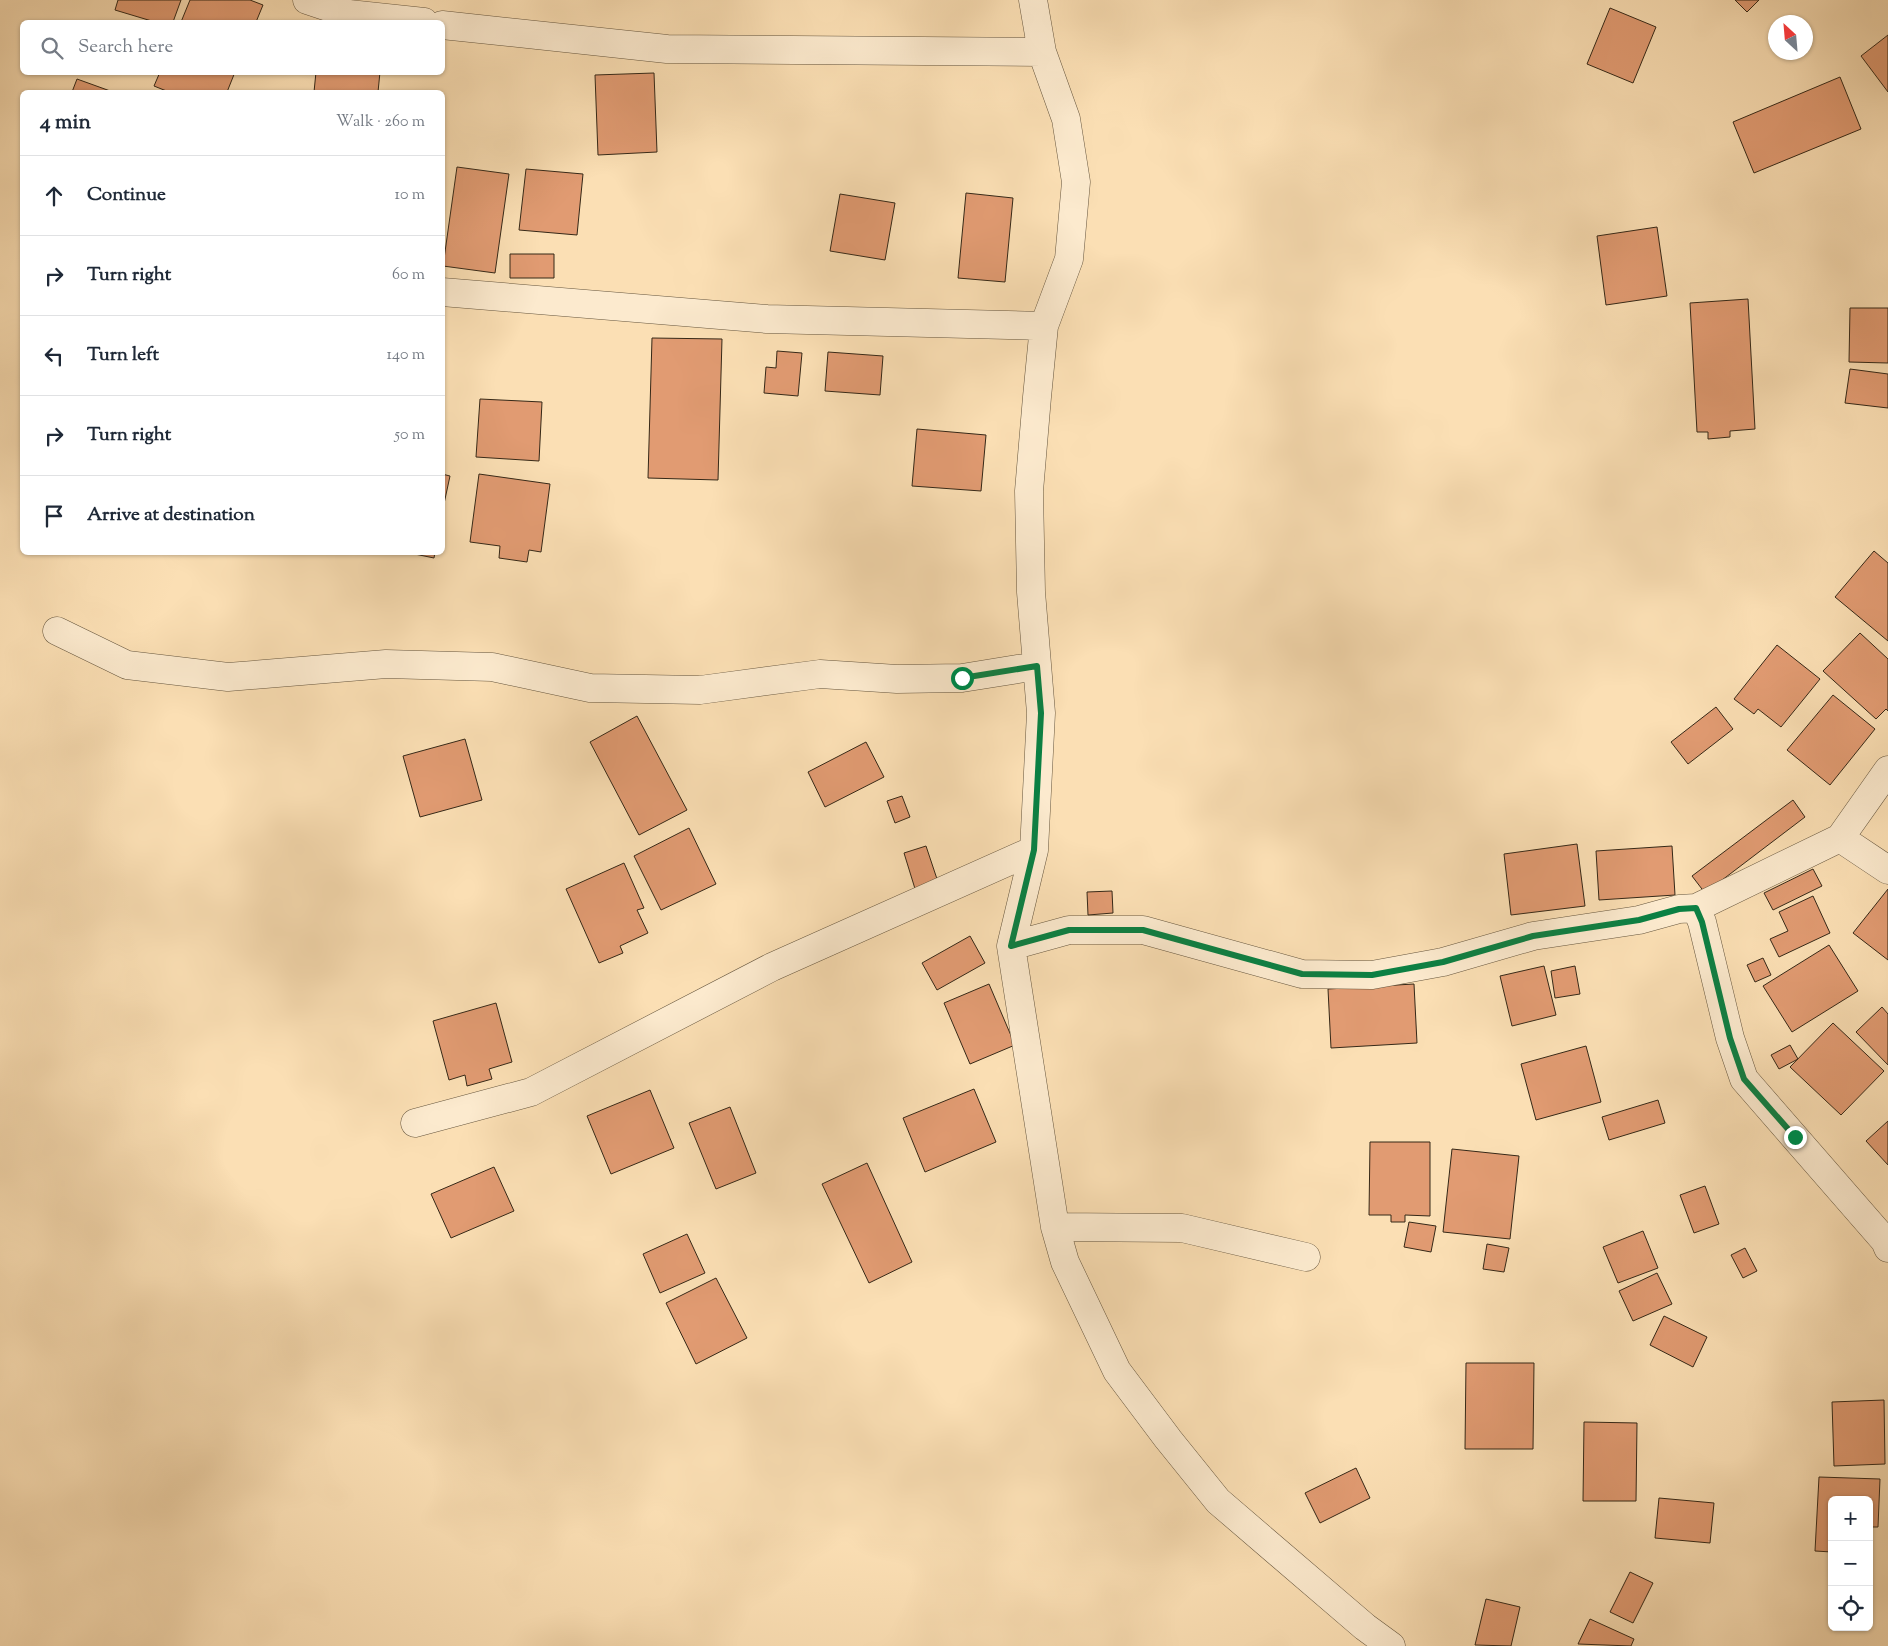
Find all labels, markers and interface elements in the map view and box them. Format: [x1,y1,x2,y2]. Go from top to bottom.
north arrow [1768,15,1813,60]
search box [20,20,445,75]
icon: search [38,34,66,62]
text: Search here [78,34,173,61]
text: 4 min [40,108,91,138]
text: Walk · 260 m [336,111,425,134]
icon: ahead [40,182,68,210]
text: Continue [87,182,166,209]
text: 10 m [395,184,425,207]
icon: right [40,262,68,290]
text: Turn right [87,262,171,289]
text: 60 m [392,264,425,287]
icon: left [40,342,68,370]
text: Turn left [87,342,159,369]
text: 140 m [387,344,425,367]
icon: right [40,422,68,450]
text: Turn right [87,422,171,449]
text: 50 m [394,424,425,447]
icon: arrive [40,502,68,530]
text: Arrive at destination [87,502,255,529]
route start [951,667,974,690]
route end [1784,1126,1807,1149]
map controls [1828,1496,1873,1631]
button: + [1828,1496,1873,1541]
button: − [1828,1541,1873,1586]
button: locate [1828,1586,1873,1631]

